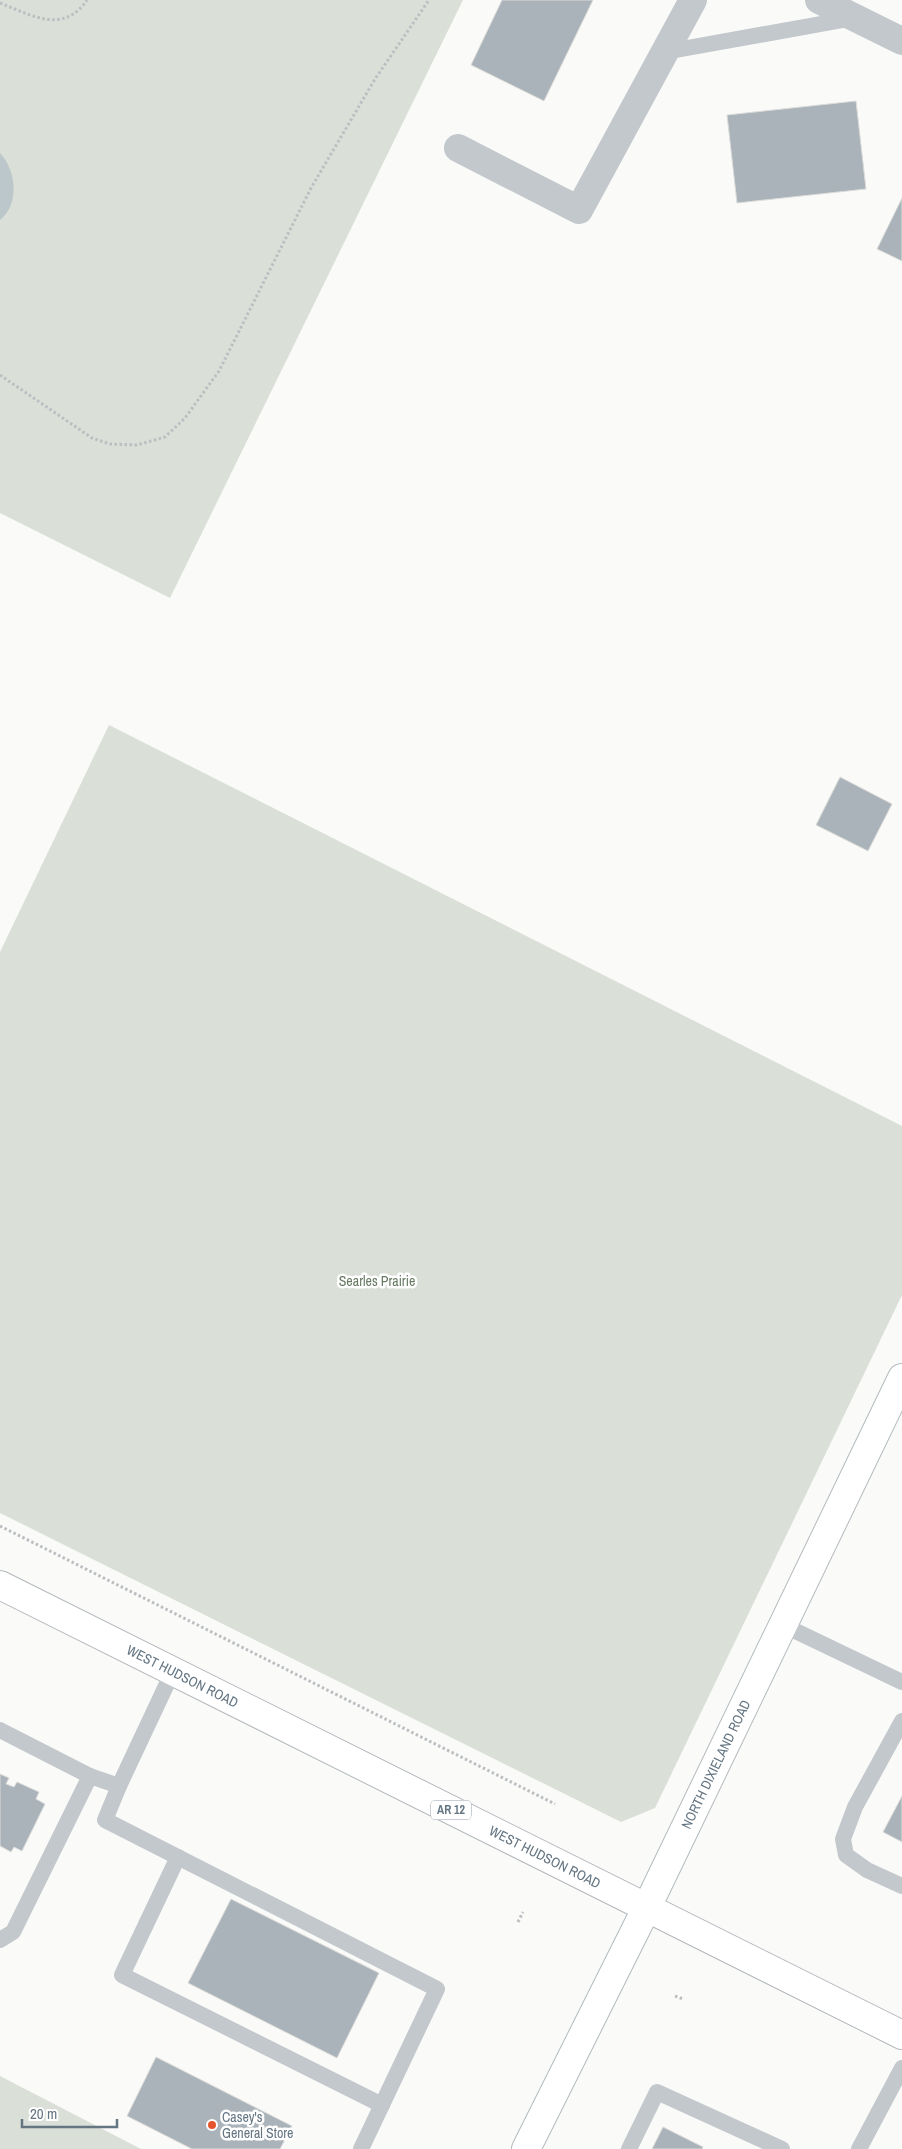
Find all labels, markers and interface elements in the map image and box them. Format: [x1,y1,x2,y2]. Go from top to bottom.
park label: Searles Prairie [339,1272,415,1290]
street label: WEST HUDSON ROAD [124,1641,241,1711]
street label: NORTH DIXIELAND ROAD [677,1697,755,1832]
road number: AR 12 [431,1800,471,1820]
street label: WEST HUDSON ROAD [486,1821,604,1892]
scale bar [22,2096,118,2128]
text: 20 m [30,2103,57,2124]
place label: Casey's General Store [222,2108,293,2142]
marker: Casey's General Store [206,2119,218,2131]

